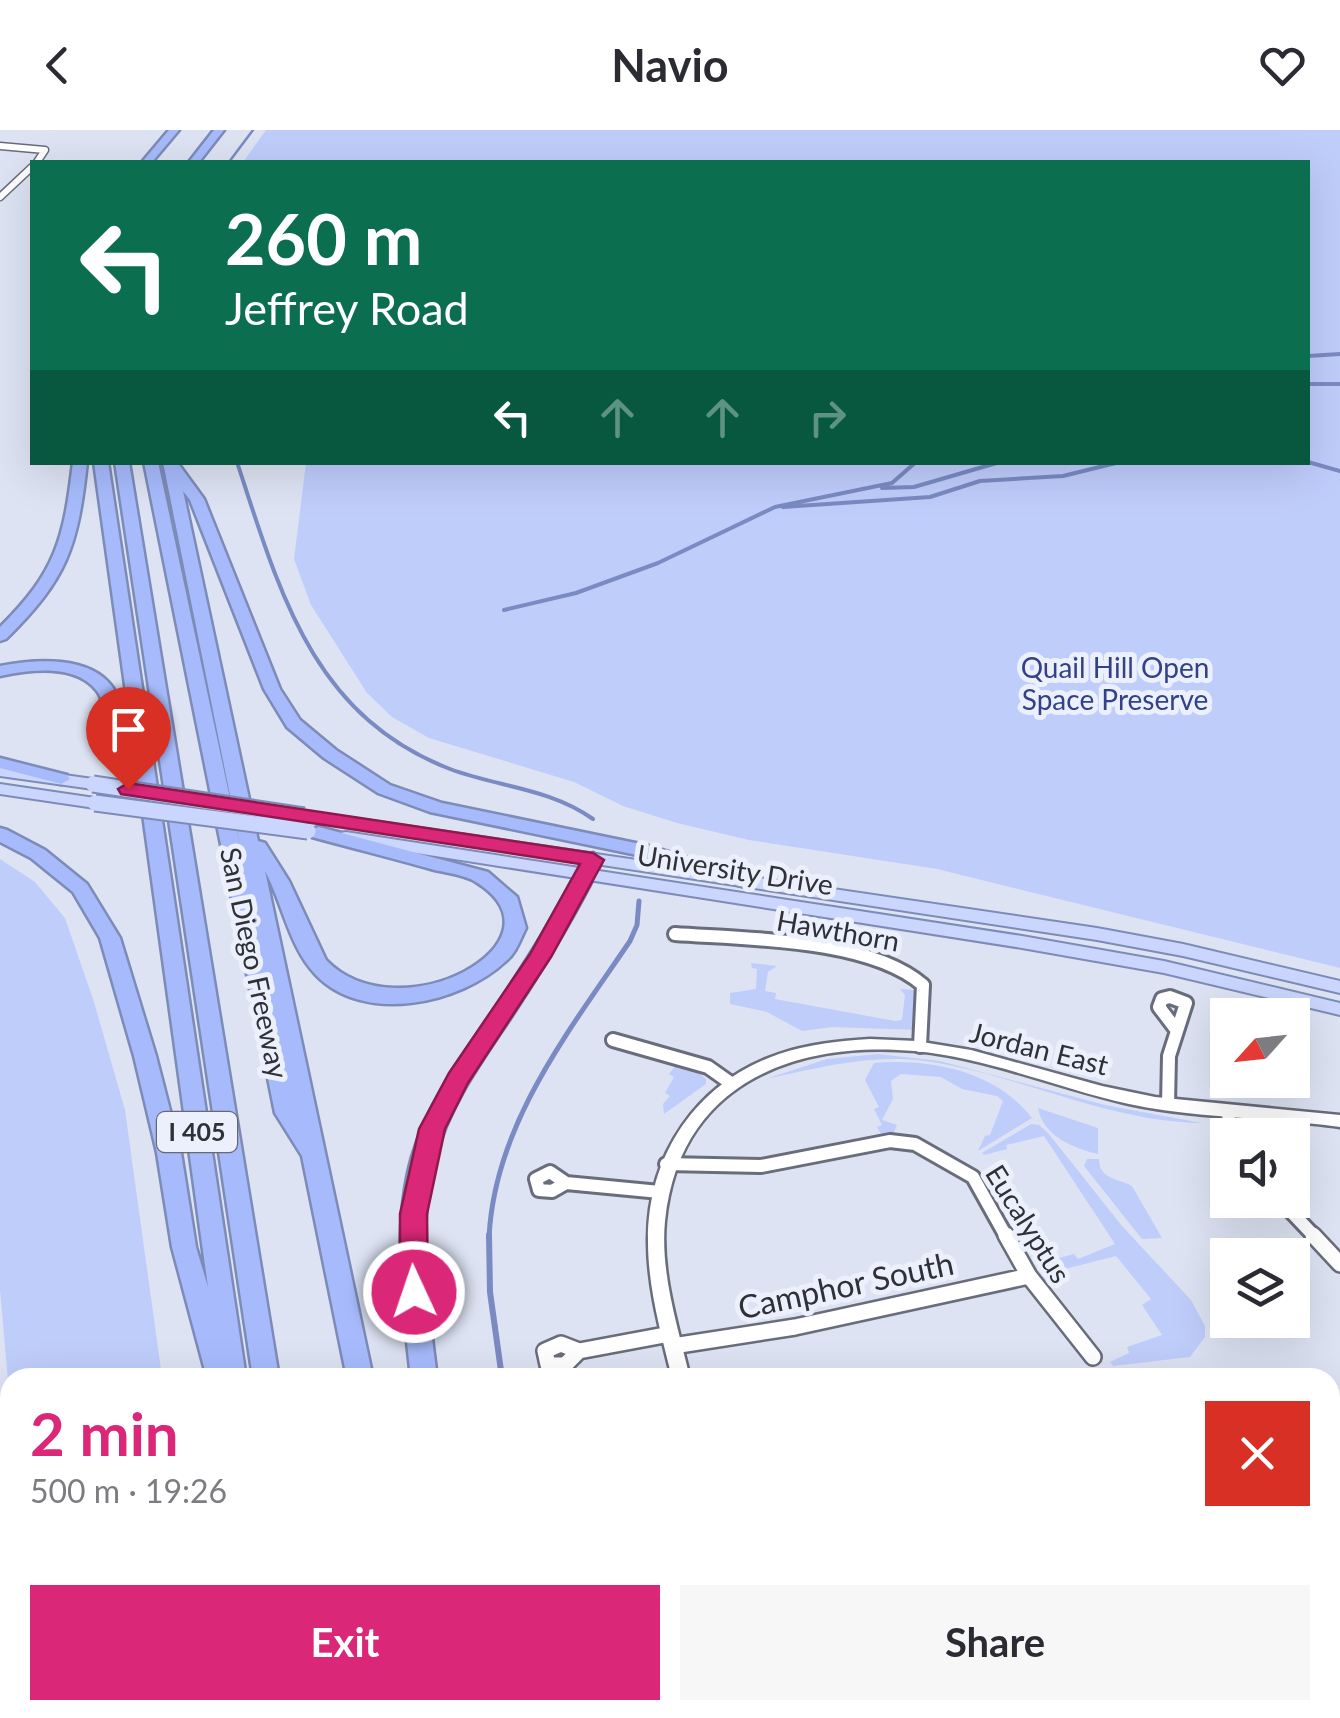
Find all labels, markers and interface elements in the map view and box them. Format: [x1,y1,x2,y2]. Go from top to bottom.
icon: back [30,38,85,93]
text: Navio [611,38,729,92]
icon: heart [1255,38,1310,93]
text: 260 m [225,196,422,280]
icon: left [60,200,190,330]
text: Jeffrey Road [225,281,469,335]
icon: left [485,390,540,445]
icon: ahead [590,390,645,445]
icon: ahead [695,390,750,445]
icon: right [800,390,855,445]
park label: Quail Hill Open Space Preserve [1021,650,1209,716]
pin [86,687,171,790]
icon: arrive [101,702,156,757]
street label: University Drive [635,837,836,901]
street label: San Diego Freeway [214,844,296,1082]
street label: Hawthorn [774,902,902,958]
north arrow [1210,998,1310,1098]
map controls [1210,998,1310,1338]
street label: Jordan East [967,1014,1112,1082]
road number: I 405 [157,1112,237,1152]
button: sound [1210,1118,1310,1218]
street label: Eucalyptus [979,1158,1078,1289]
button: layers [1210,1238,1310,1338]
position arrow [362,1240,466,1344]
street label: Camphor South [734,1243,957,1326]
text: 2 min [30,1397,179,1469]
button: close [1205,1401,1310,1506]
text: 500 m · 19:26 [30,1471,227,1510]
button: Exit [30,1585,660,1700]
button: Share [680,1585,1310,1700]

